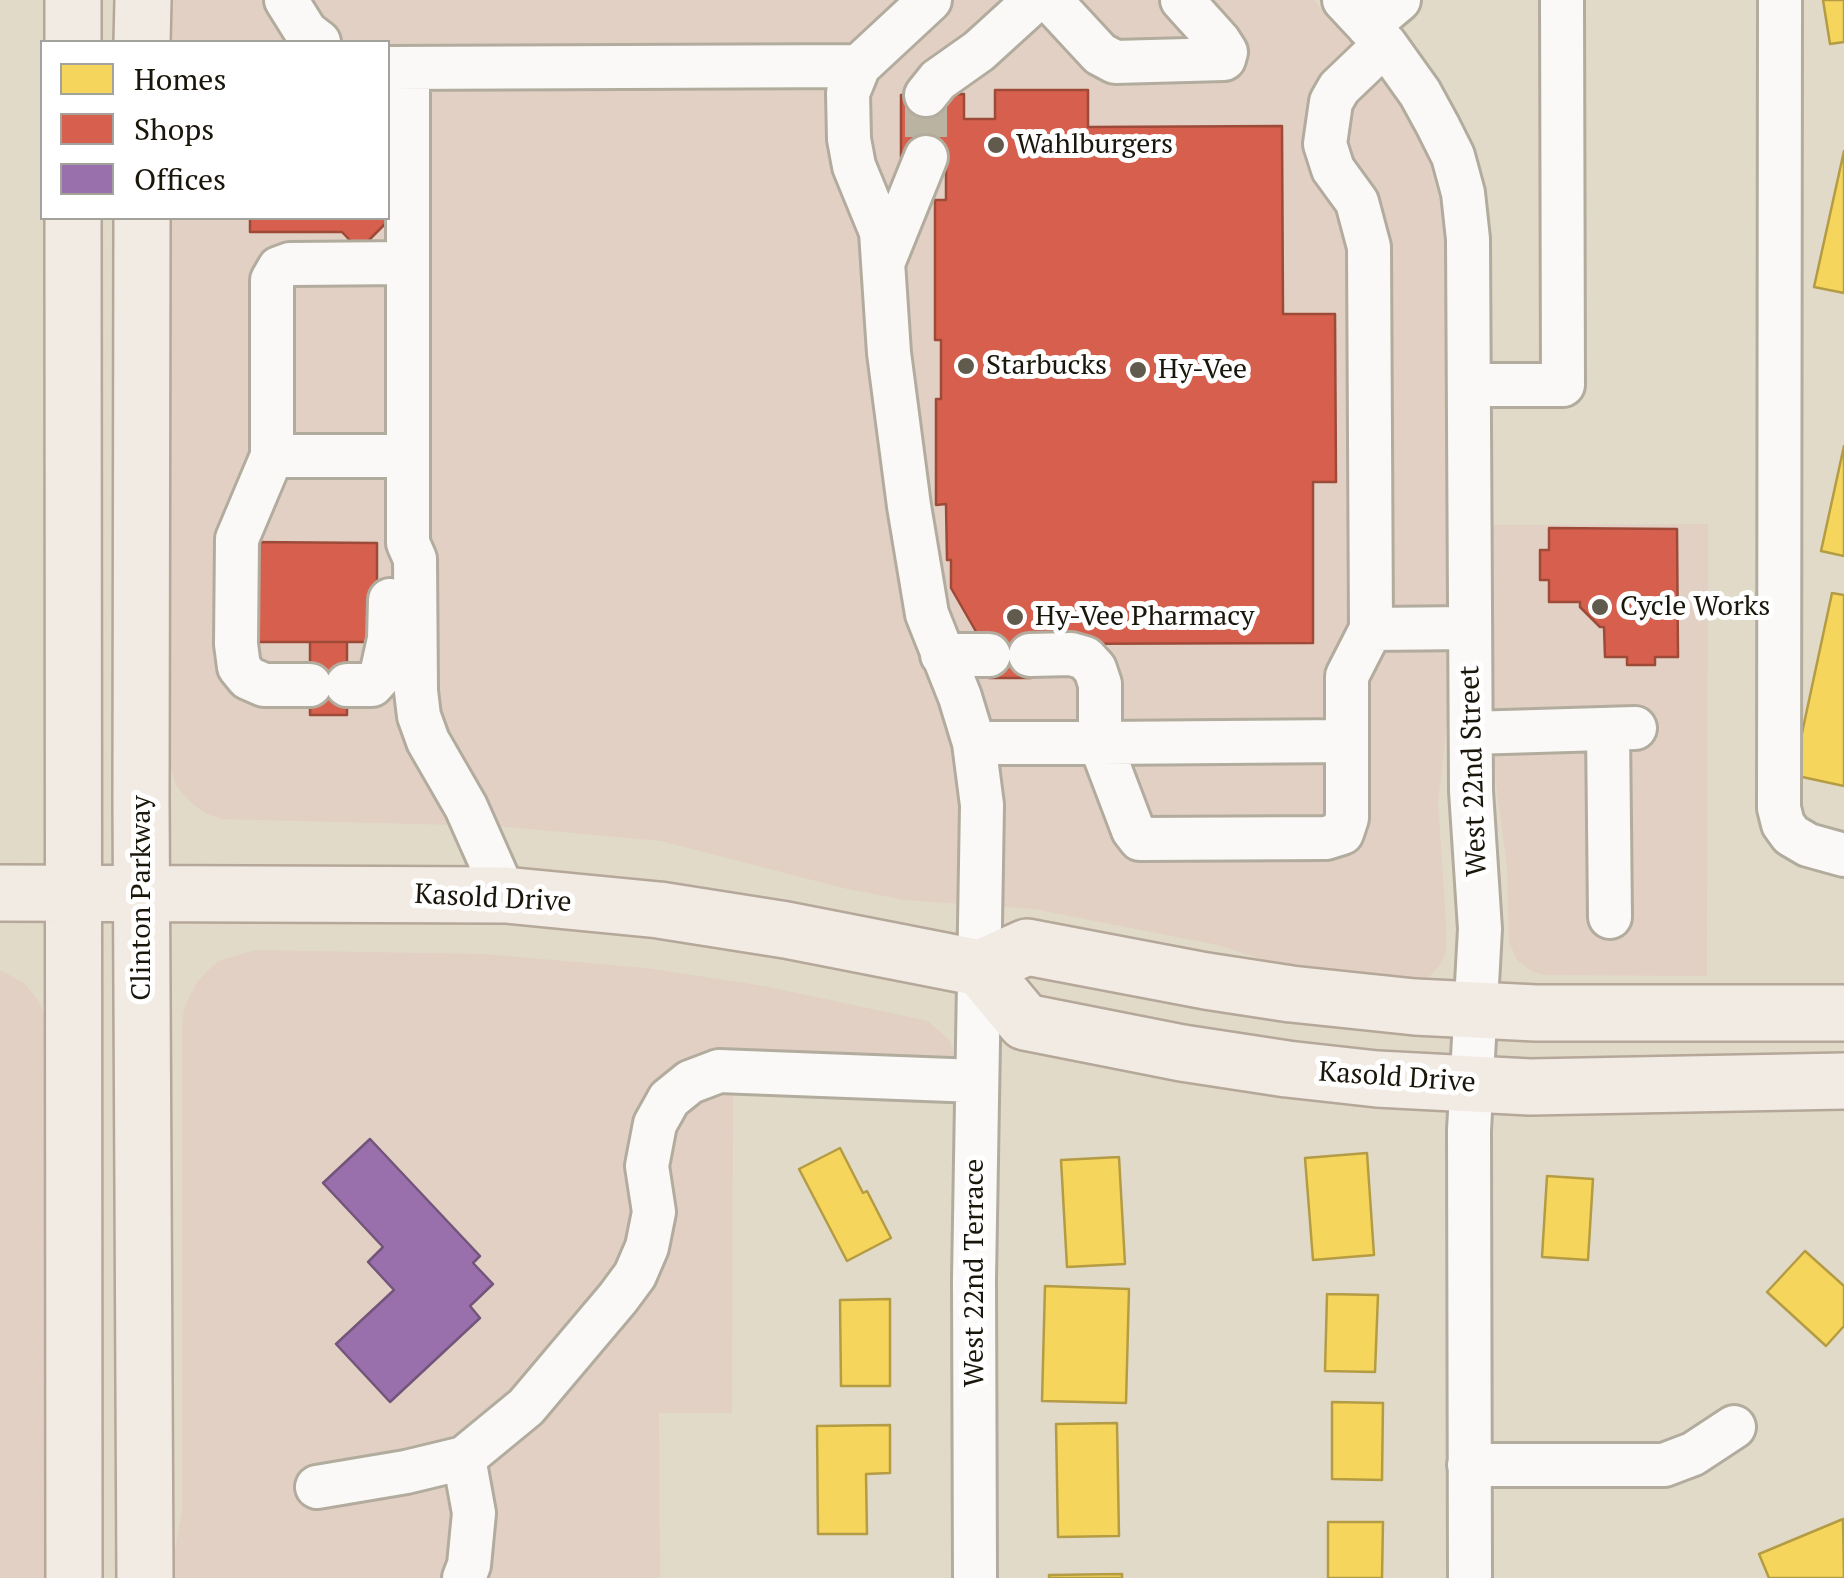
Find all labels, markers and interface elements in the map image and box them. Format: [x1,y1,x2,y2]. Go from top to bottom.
legend [40,40,390,220]
text: Homes [134,59,226,99]
text: Shops [134,109,214,149]
place label: Wahlburgers [1016,128,1173,162]
marker: Wahlburgers [985,134,1007,156]
text: Offices [134,159,226,199]
place label: Starbucks [986,349,1107,383]
place label: Hy-Vee [1158,353,1247,387]
marker: Starbucks [955,355,977,377]
marker: Hy-Vee [1127,359,1149,381]
place label: Cycle Works [1620,590,1770,624]
marker: Cycle Works [1589,596,1611,618]
place label: Hy-Vee Pharmacy [1035,600,1254,634]
marker: Hy-Vee Pharmacy [1004,606,1026,628]
street label: West 22nd Street [1454,665,1494,877]
street label: Clinton Parkway [125,795,159,1001]
street label: Kasold Drive [414,878,572,920]
street label: Kasold Drive [1317,1056,1477,1100]
street label: West 22nd Terrace [958,1159,992,1387]

